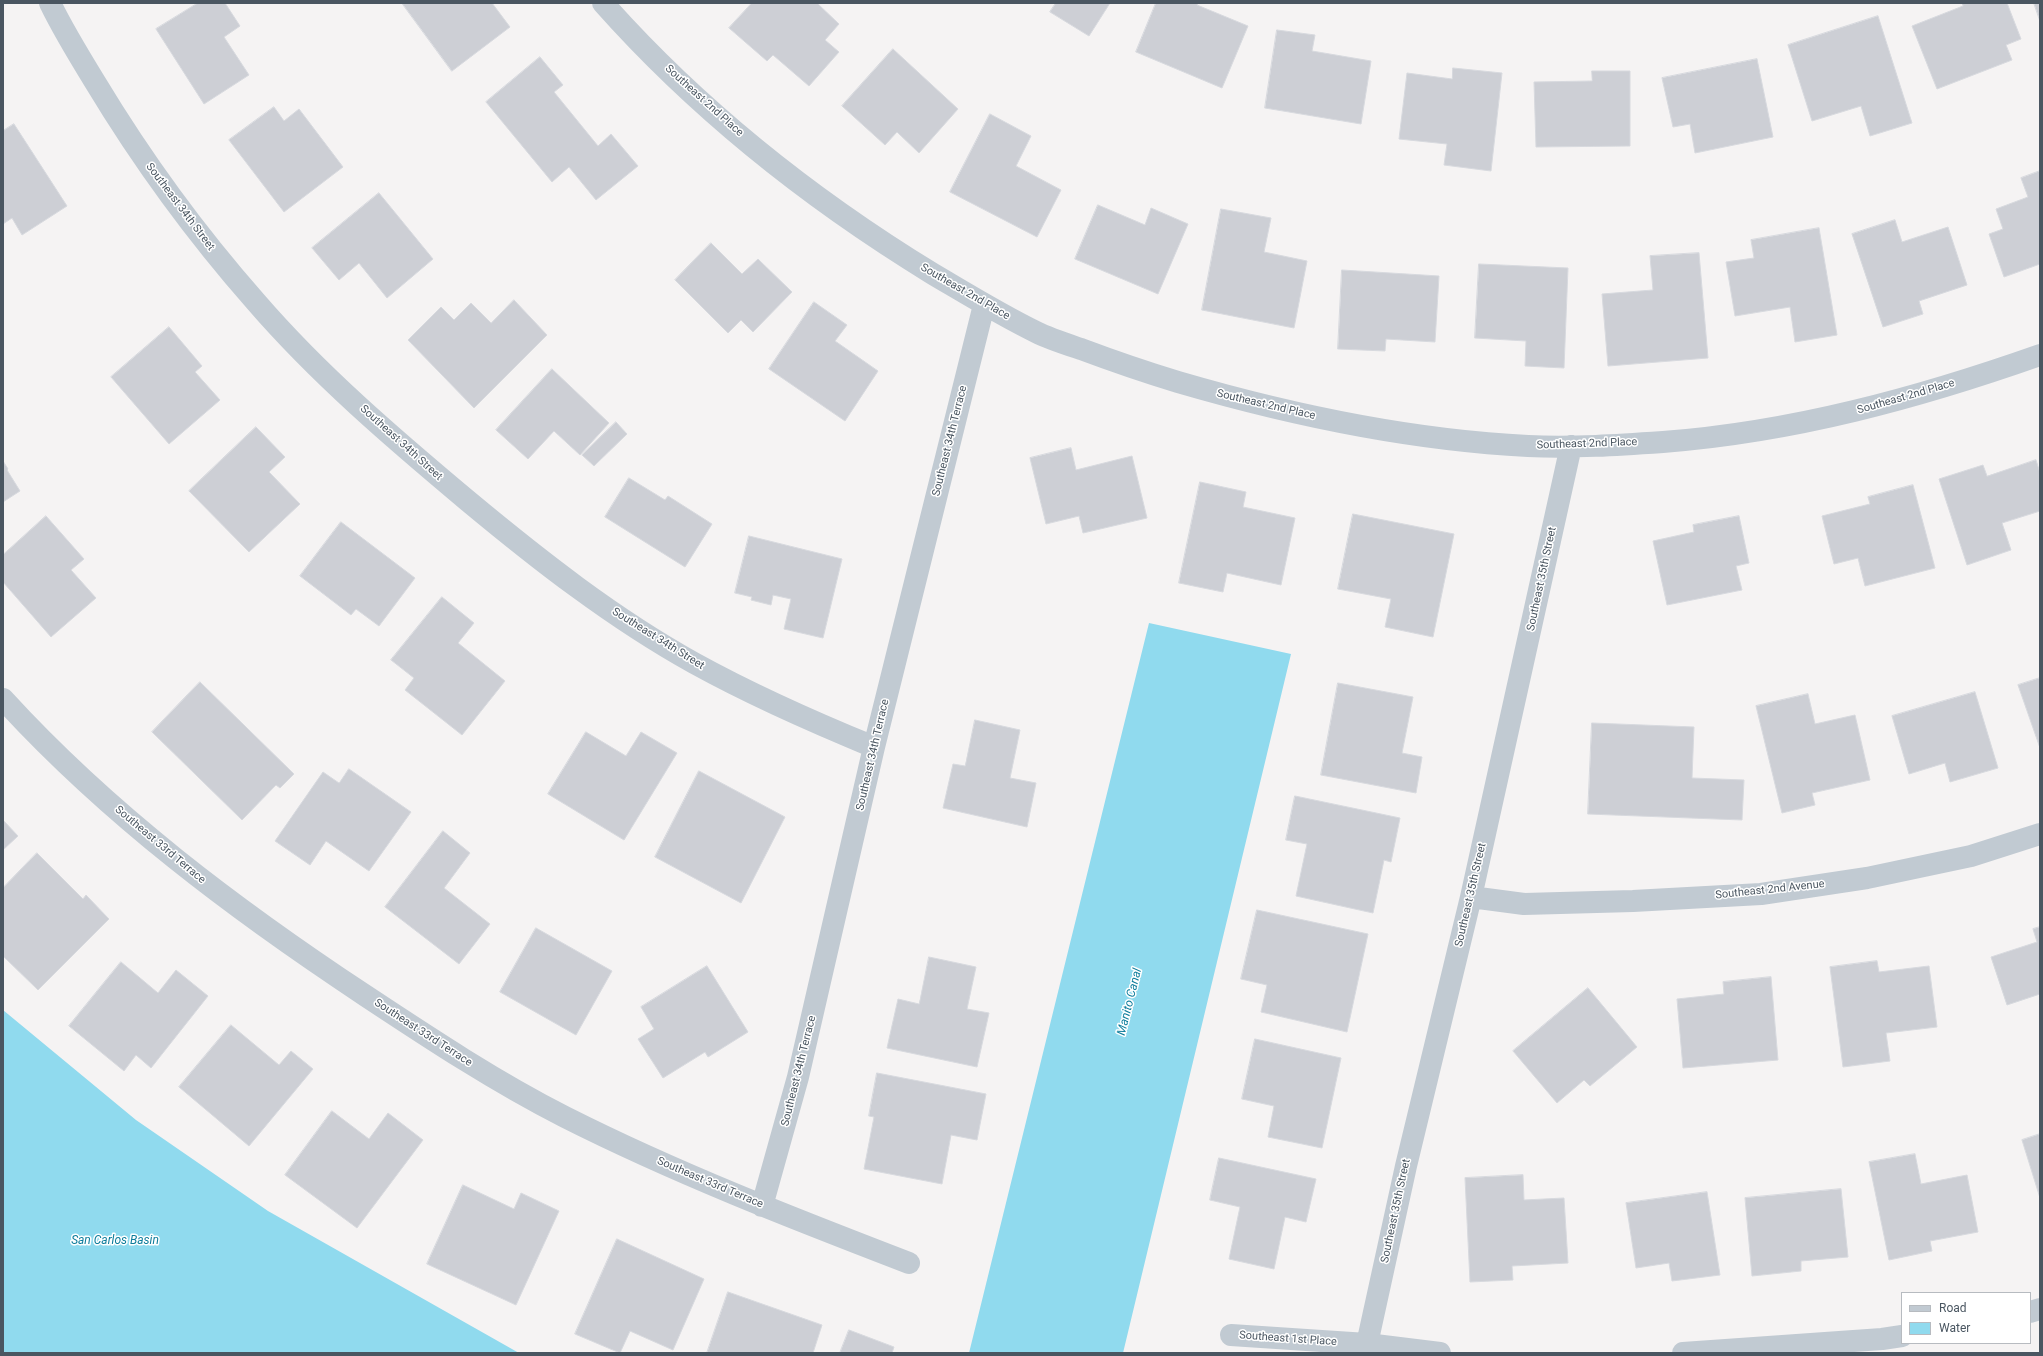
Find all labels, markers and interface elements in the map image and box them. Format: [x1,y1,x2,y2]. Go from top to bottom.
street label: Southeast 2nd Place [662,62,746,140]
street label: Southeast 34th Street [143,161,217,253]
street label: Southeast 2nd Place [918,261,1012,323]
street label: Southeast 2nd Place [1856,377,1956,417]
street label: Southeast 34th Terrace [930,384,970,498]
street label: Southeast 2nd Place [1215,387,1317,423]
street label: Southeast 34th Street [357,403,445,483]
street label: Southeast 2nd Place [1536,436,1638,452]
street label: Southeast 35th Street [1525,526,1559,632]
street label: Southeast 34th Street [610,605,706,673]
street label: Southeast 34th Terrace [854,698,892,812]
street label: Southeast 33rd Terrace [112,803,208,887]
street label: Southeast 35th Street [1453,842,1489,948]
street label: Southeast 2nd Avenue [1715,878,1825,902]
water label: Manito Canal [1115,967,1145,1037]
street label: Southeast 33rd Terrace [372,996,474,1070]
street label: Southeast 34th Terrace [779,1014,819,1128]
street label: Southeast 33rd Terrace [655,1155,765,1211]
street label: Southeast 35th Street [1379,1158,1413,1264]
water label: San Carlos Basin [71,1234,159,1248]
legend [1901,1292,2031,1344]
text: Road [1939,1301,1967,1315]
text: Water [1939,1321,1970,1335]
street label: Southeast 1st Place [1239,1329,1337,1349]

